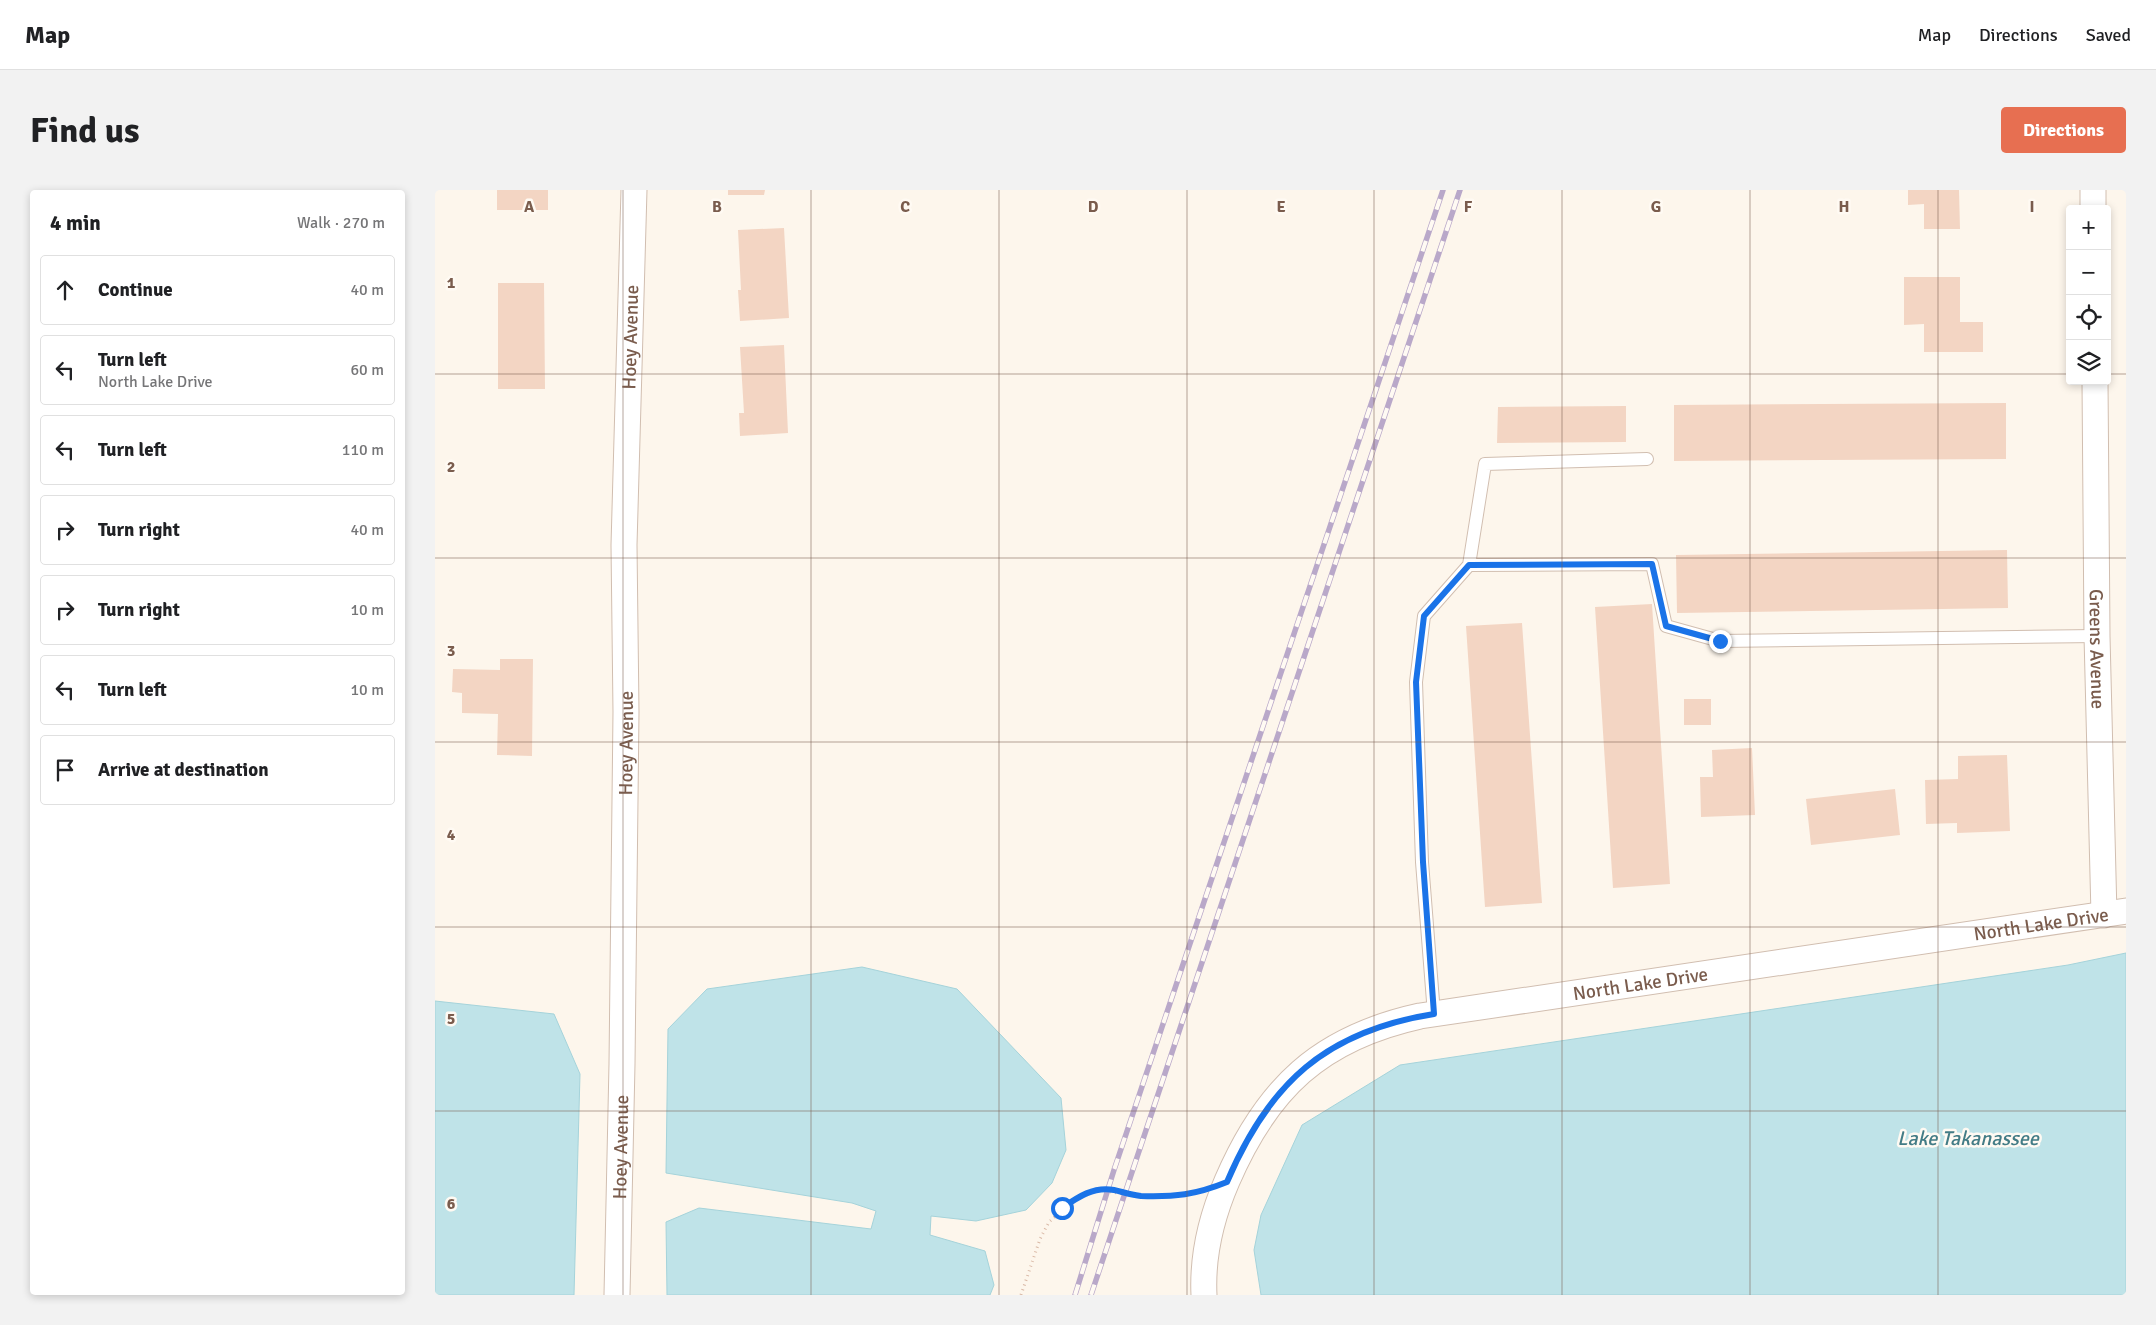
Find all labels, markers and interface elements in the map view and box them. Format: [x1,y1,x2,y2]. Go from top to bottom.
text: Map [25,20,70,50]
text: Map [1918,24,1951,46]
text: Directions [1979,24,2058,46]
text: Saved [2086,24,2131,46]
button: Directions [2001,107,2126,153]
text: Find us [30,109,140,152]
text: A [524,197,535,217]
text: B [712,197,722,217]
text: C [900,197,910,217]
text: D [1088,197,1099,217]
text: E [1276,197,1286,217]
text: F [1464,197,1473,217]
text: G [1651,197,1661,217]
text: H [1839,197,1849,217]
text: I [2029,197,2035,217]
map controls [2066,205,2111,385]
button: + [2066,205,2111,250]
text: 4 min [50,210,101,236]
text: Walk · 270 m [297,213,385,233]
button: − [2066,250,2111,295]
text: 1 [447,273,456,293]
icon: ahead [51,276,79,304]
text: Continue [98,278,173,302]
text: 40 m [350,280,384,300]
street label: Hoey Avenue [617,285,644,390]
button: locate [2066,295,2111,340]
button: layers [2066,340,2111,385]
text: Turn left [98,348,167,372]
icon: left [51,356,79,384]
text: 60 m [350,360,384,380]
text: North Lake Drive [98,372,213,392]
icon: left [51,436,79,464]
text: Turn left [98,438,167,462]
text: 110 m [342,440,384,460]
text: 2 [447,457,455,477]
icon: right [51,516,79,544]
text: Turn right [98,518,180,542]
text: 40 m [350,520,384,540]
street label: Greens Avenue [2084,589,2110,709]
icon: right [51,596,79,624]
text: Turn right [98,598,180,622]
text: 10 m [350,600,384,620]
route end [1709,630,1732,653]
text: 3 [447,641,455,661]
icon: left [51,676,79,704]
text: Turn left [98,678,167,702]
text: 10 m [350,680,384,700]
street label: Hoey Avenue [614,691,639,796]
icon: arrive [51,756,79,784]
text: Arrive at destination [98,758,269,782]
text: 4 [447,825,456,845]
street label: North Lake Drive [1972,903,2110,947]
street label: North Lake Drive [1571,962,1710,1006]
text: 5 [447,1009,455,1029]
street label: Hoey Avenue [608,1095,634,1200]
water label: Lake Takanassee [1897,1126,2040,1151]
text: 6 [447,1194,456,1214]
route start [1051,1197,1074,1220]

